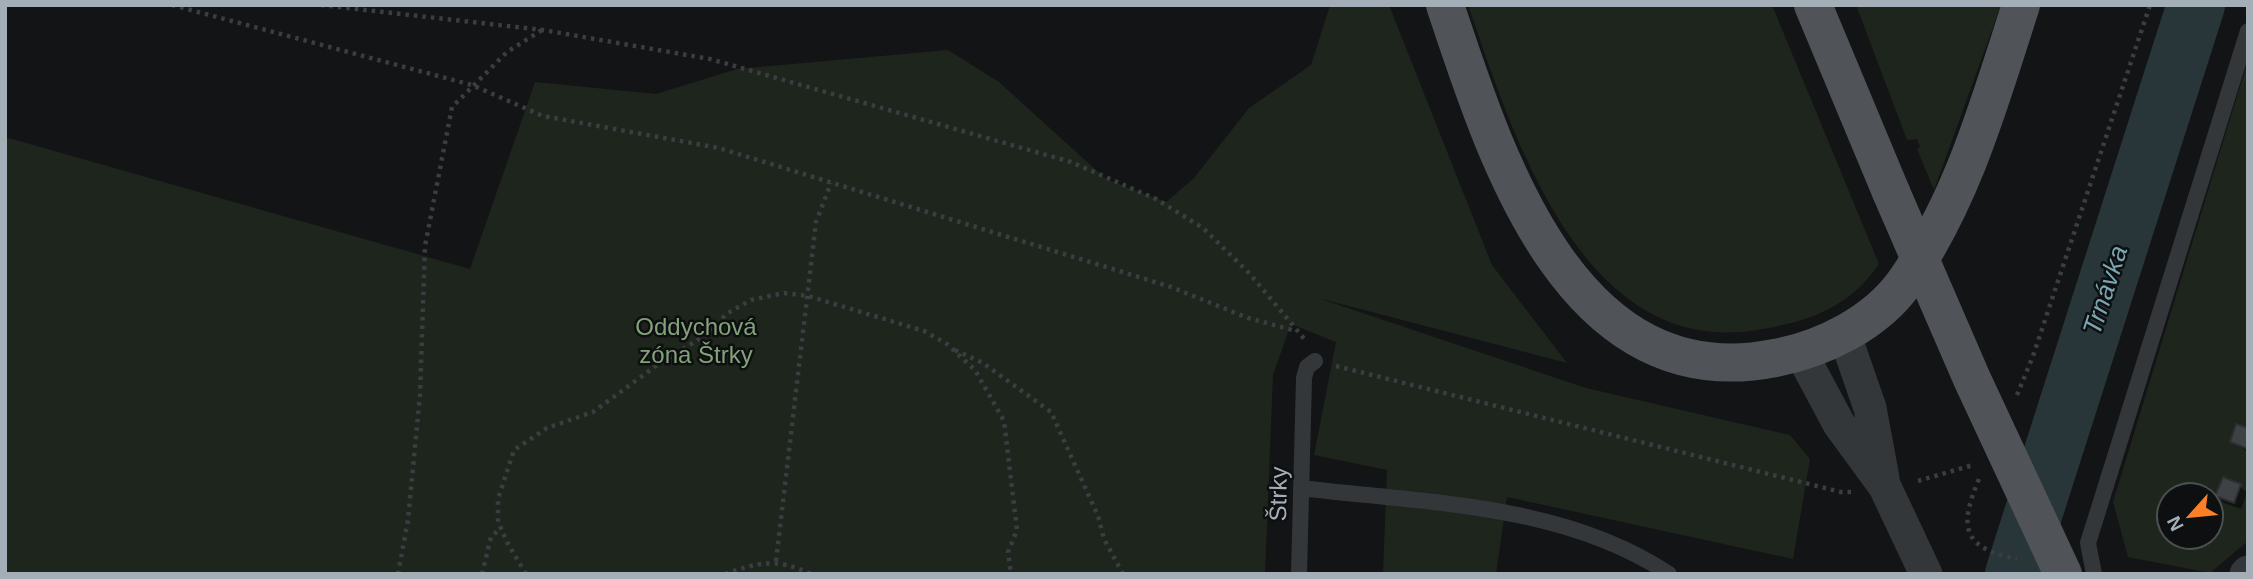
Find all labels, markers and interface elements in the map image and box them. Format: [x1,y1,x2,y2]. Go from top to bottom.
water label: Trnávka [2077,242,2133,338]
park label: Oddychová zóna Štrky [635,313,757,368]
street label: Štrky [1264,466,1292,522]
north arrow [2155,481,2225,551]
text: N [2163,513,2188,534]

